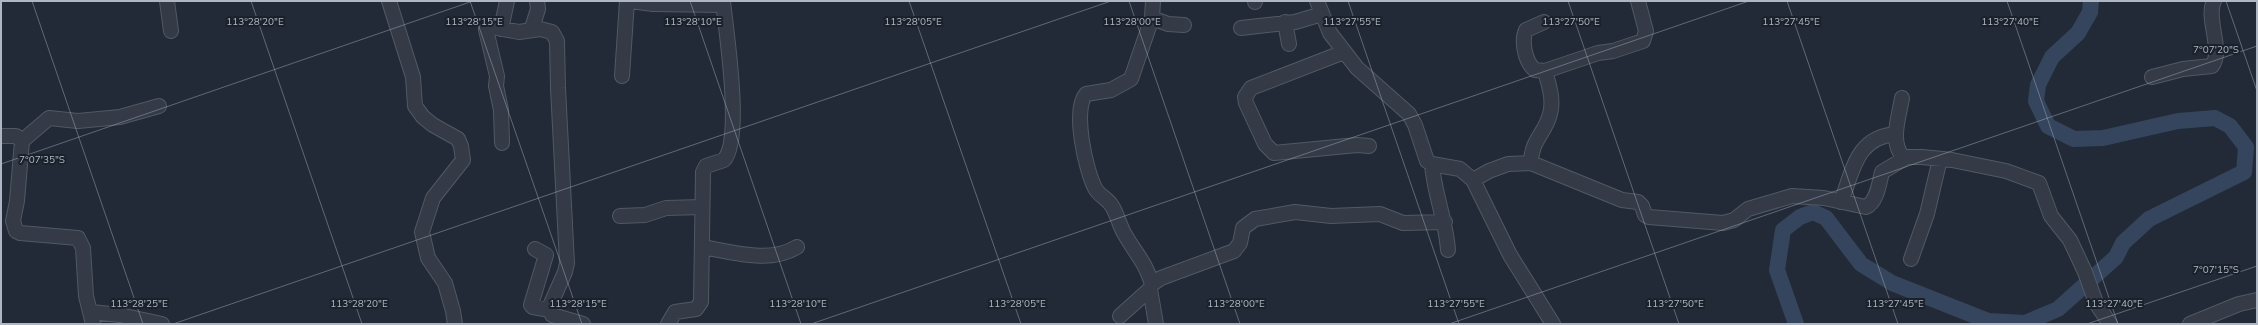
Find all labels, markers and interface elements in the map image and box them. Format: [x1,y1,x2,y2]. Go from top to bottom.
text: 113°28'20"E [226,15,284,29]
text: 113°28'15"E [445,15,503,29]
text: 113°28'10"E [664,15,722,29]
text: 113°28'05"E [884,15,942,29]
text: 113°28'00"E [1103,15,1161,29]
text: 113°27'55"E [1323,15,1381,29]
text: 113°27'50"E [1542,15,1600,29]
text: 113°27'45"E [1762,15,1820,29]
text: 113°27'40"E [1981,15,2039,29]
text: 7°07'20"S [2193,43,2239,57]
text: 7°07'35"S [19,153,65,167]
text: 7°07'15"S [2193,263,2239,277]
text: 113°28'25"E [110,297,168,311]
text: 113°28'20"E [330,297,388,311]
text: 113°28'15"E [549,297,607,311]
text: 113°28'10"E [769,297,827,311]
text: 113°28'05"E [988,297,1046,311]
text: 113°28'00"E [1207,297,1265,311]
text: 113°27'55"E [1427,297,1485,311]
text: 113°27'50"E [1646,297,1704,311]
text: 113°27'45"E [1866,297,1924,311]
text: 113°27'40"E [2085,297,2143,311]

